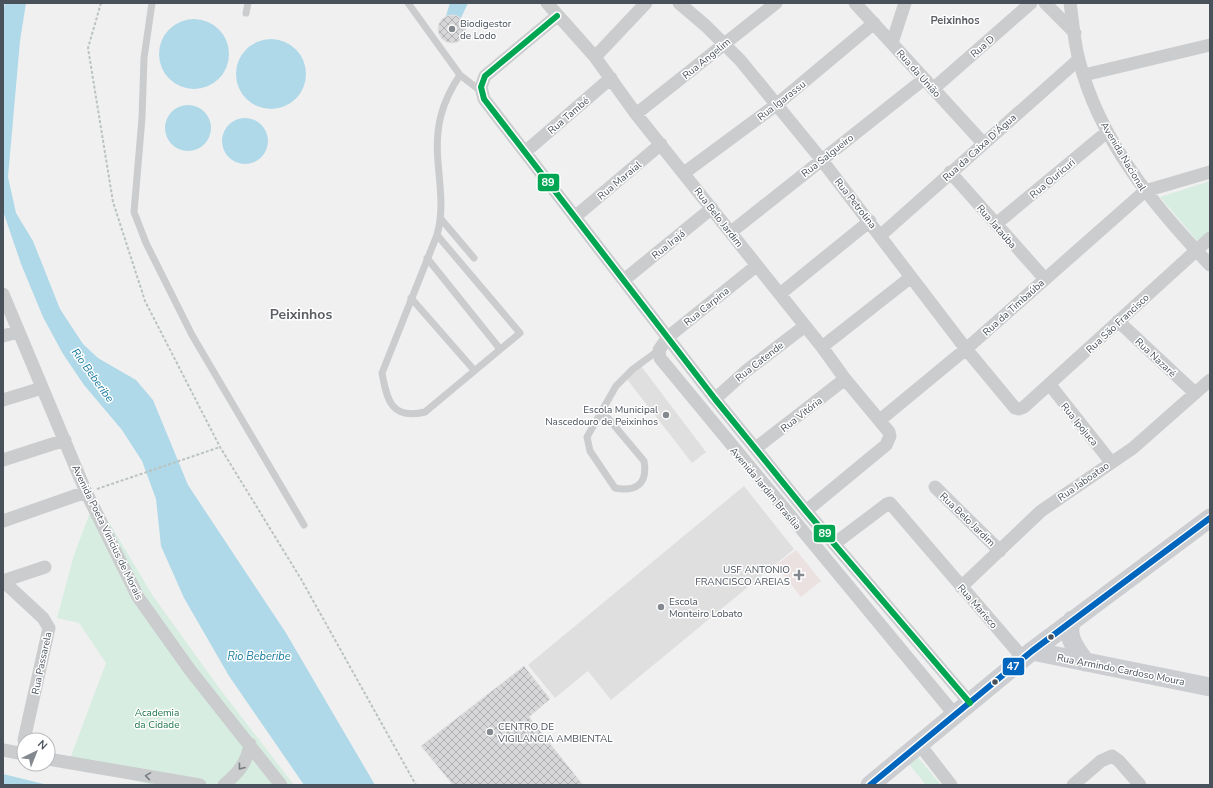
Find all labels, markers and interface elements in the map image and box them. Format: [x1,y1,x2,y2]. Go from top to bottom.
district label: Peixinhos [930,13,980,28]
place label: Biodigestor de Lodo [460,17,512,43]
marker: Biodigestor de Lodo [447,24,457,34]
street label: Rua D [968,32,998,61]
street label: Rua Angelim [680,35,734,83]
street label: Rua da União [893,47,944,101]
street label: Rua Igarassu [754,77,809,124]
street label: Rua També [545,94,592,138]
street label: Rua da Caixa D'Água [940,111,1020,185]
street label: Avenida Nacional [1097,119,1149,194]
street label: Rua Salgueiro [799,131,857,181]
street label: Rua Ouricuri [1027,156,1078,202]
street label: Rua Maraial [595,158,645,203]
line badge: 89 [537,173,560,192]
text: 89 [541,175,555,190]
street label: Rua Petrolina [831,175,879,232]
street label: Rua Belo Jardim [691,185,746,250]
street label: Rua Jataúba [973,202,1019,252]
street label: Rua Irajá [649,227,688,263]
street label: Rua da Timbaúba [980,276,1048,339]
street label: Rua Carpina [681,284,732,329]
street label: Rua São Francisco [1083,291,1153,357]
district label: Peixinhos [270,305,332,324]
street label: Rua Nazaré [1132,335,1179,380]
street label: Rua Catende [733,339,787,385]
water label: Rio Beberibe [68,345,117,405]
street label: Rua Vitória [778,394,825,436]
street label: Rua Ipojuca [1057,400,1101,449]
place label: Escola Municipal Nascedouro de Peixinhos [545,403,658,429]
marker: Escola Municipal Nascedouro de Peixinhos [661,410,671,420]
street label: Avenida Jardim Brasília [726,444,804,533]
street label: Rua Jaboatao [1055,459,1112,505]
street label: Avenida Poeta Vinicius de Morais [68,463,146,602]
street label: Rua Belo Jardim [937,490,998,550]
line badge: 89 [813,524,836,543]
text: 89 [818,526,832,541]
place label: USF ANTONIO FRANCISCO AREIAS [695,563,790,589]
marker: USF ANTONIO FRANCISCO AREIAS [793,569,805,581]
street label: Rua Marisco [954,581,1001,632]
place label: Escola Monteiro Lobato [669,595,743,621]
marker: Escola Monteiro Lobato [656,602,666,612]
street label: Rua Passarela [29,631,55,696]
unlabelled marker [1046,632,1056,642]
water label: Rio Beberibe [227,649,291,664]
street label: Rua Armindo Cardoso Moura [1056,651,1186,689]
line badge: 47 [1002,657,1025,676]
text: 47 [1006,659,1020,674]
unlabelled marker [990,677,1000,687]
park label: Academia da Cidade [134,706,180,732]
place label: CENTRO DE VIGILANCIA AMBIENTAL [497,720,613,746]
marker: CENTRO DE VIGILANCIA AMBIENTAL [485,727,495,737]
north arrow [16,732,56,772]
text: N [34,737,51,753]
one-way arrow [239,763,246,770]
one-way arrow [145,772,151,781]

